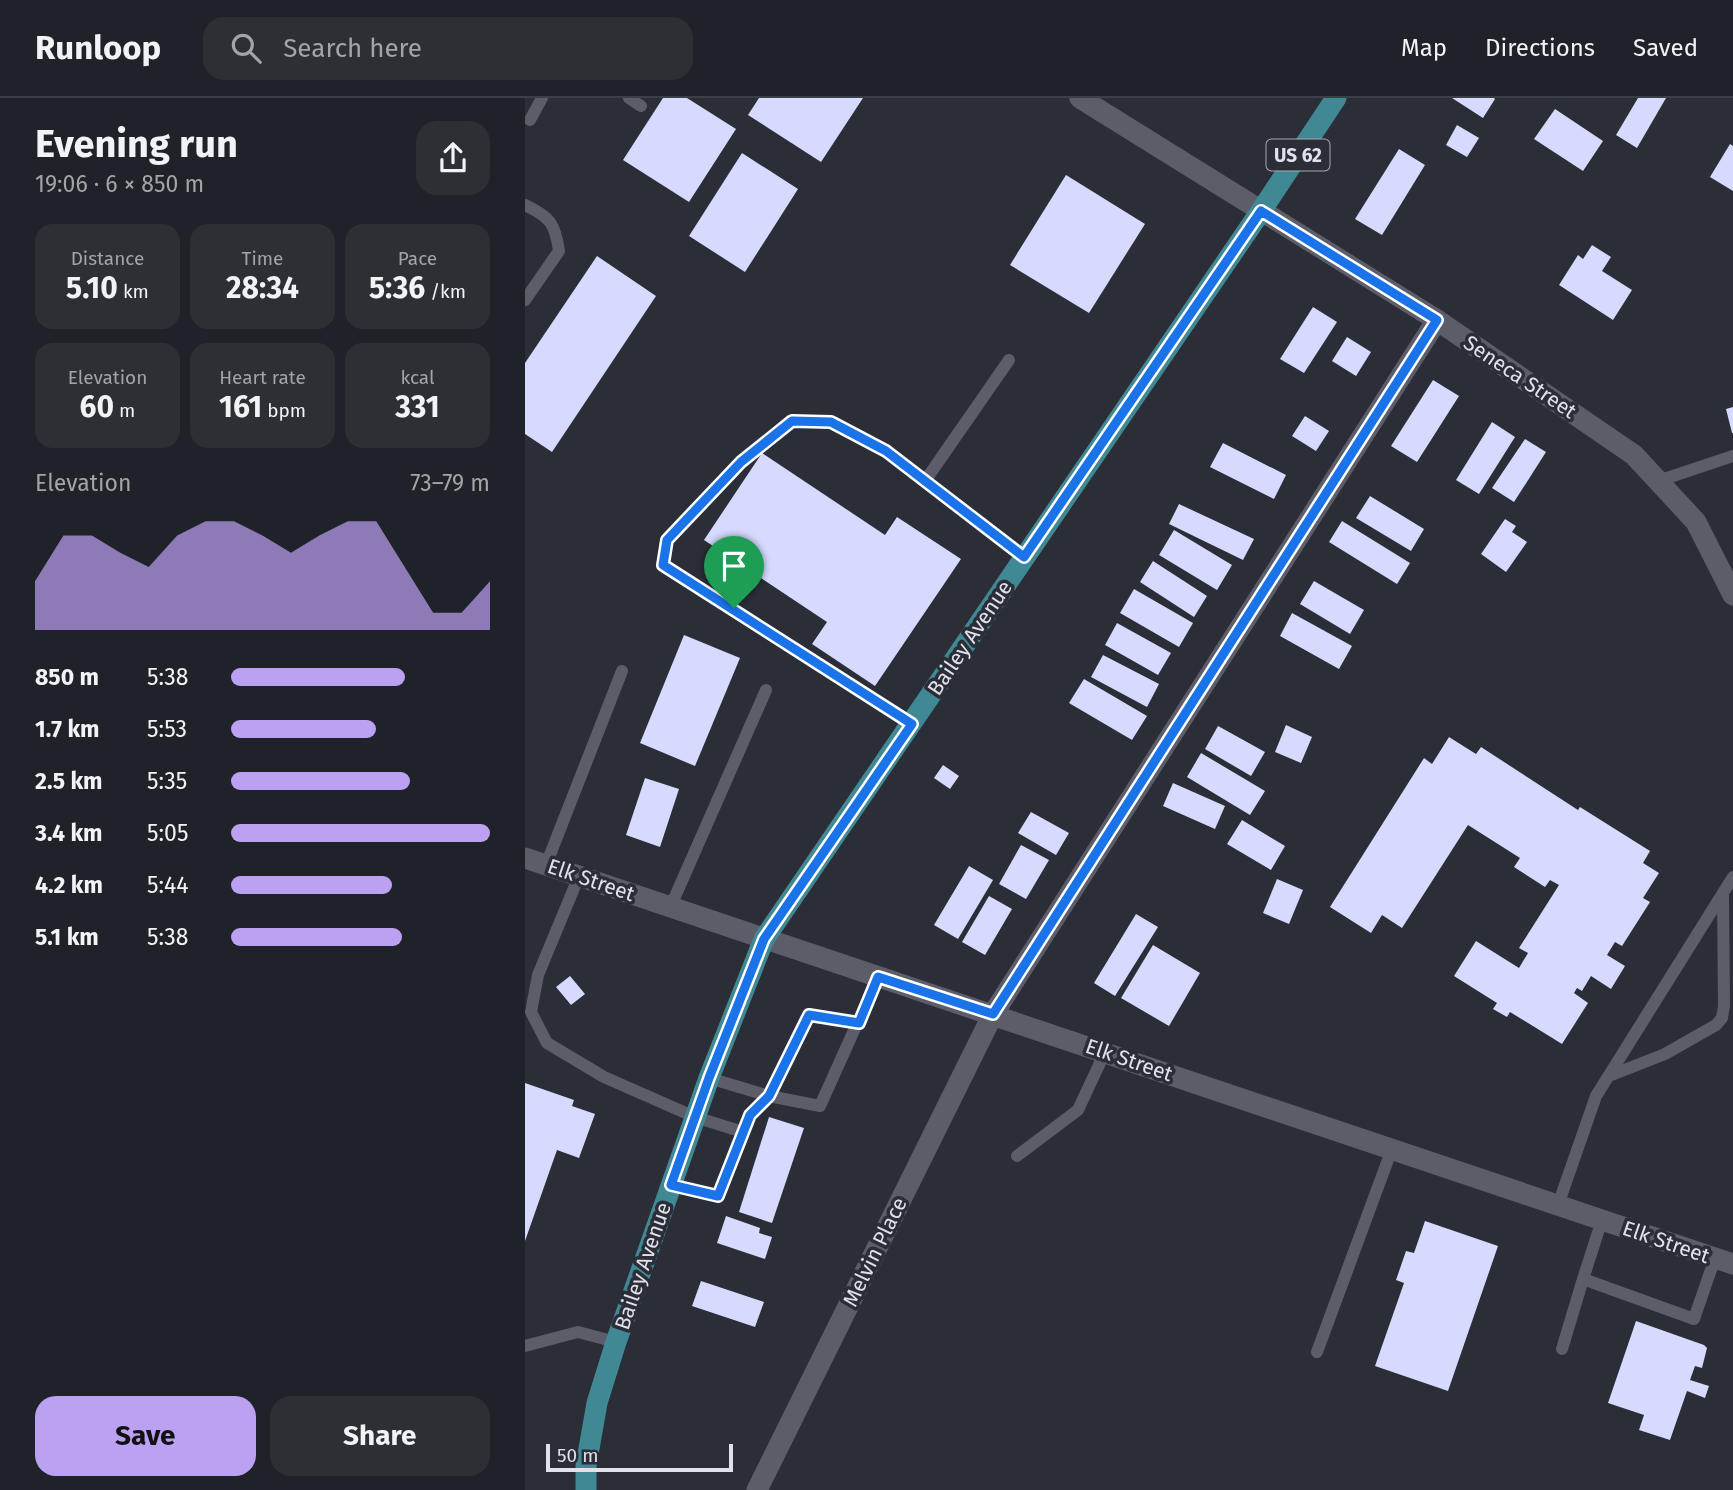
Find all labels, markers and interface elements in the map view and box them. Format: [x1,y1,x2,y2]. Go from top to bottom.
search box [203,17,693,80]
text: Runloop [35,28,161,68]
icon: search [227,29,265,67]
text: Search here [283,33,422,64]
text: Map [1401,34,1447,62]
text: Directions [1485,34,1595,62]
text: Saved [1633,34,1698,62]
text: Evening run [35,121,238,167]
button: share [416,121,490,195]
road number: US 62 [1267,139,1329,170]
text: 19:06 · 6 × 850 m [35,170,204,198]
text: Distance [71,247,144,270]
text: Time [242,247,283,270]
text: Pace [398,247,437,270]
text: 5.10 [66,270,118,306]
text: 28:34 [226,270,299,306]
text: 5:36 [369,270,425,306]
text: km [118,280,149,303]
text: /km [425,280,466,303]
street label: Seneca Street [1459,330,1582,424]
text: Elevation [68,366,147,389]
text: Heart rate [219,366,306,389]
text: kcal [400,366,435,389]
text: 60 [80,389,114,425]
text: 161 [219,389,262,425]
text: 331 [395,389,440,425]
text: m [114,399,135,422]
text: bpm [262,399,306,422]
text: Elevation [35,469,131,497]
text: 73–79 m [410,469,490,497]
pin [704,536,764,608]
icon: arrive [715,547,753,585]
street label: Bailey Avenue [922,576,1018,700]
text: 850 m [35,663,99,691]
text: 5:38 [147,663,188,691]
text: 1.7 km [35,715,100,743]
text: 5:53 [147,715,187,743]
text: 2.5 km [35,767,103,795]
text: 5:35 [147,767,187,795]
text: 3.4 km [35,819,103,847]
text: 5:05 [147,819,188,847]
street label: Elk Street [544,853,638,907]
text: 4.2 km [35,871,103,899]
text: 5:44 [147,871,188,899]
text: 5.1 km [35,923,99,951]
text: 5:38 [147,923,188,951]
street label: Elk Street [1082,1033,1176,1087]
street label: Melvin Place [837,1193,913,1311]
street label: Bailey Avenue [609,1199,677,1333]
street label: Elk Street [1619,1215,1713,1269]
button: Save [35,1396,256,1476]
button: Share [270,1396,490,1476]
scale bar [546,1441,733,1473]
text: 50 m [557,1444,598,1467]

